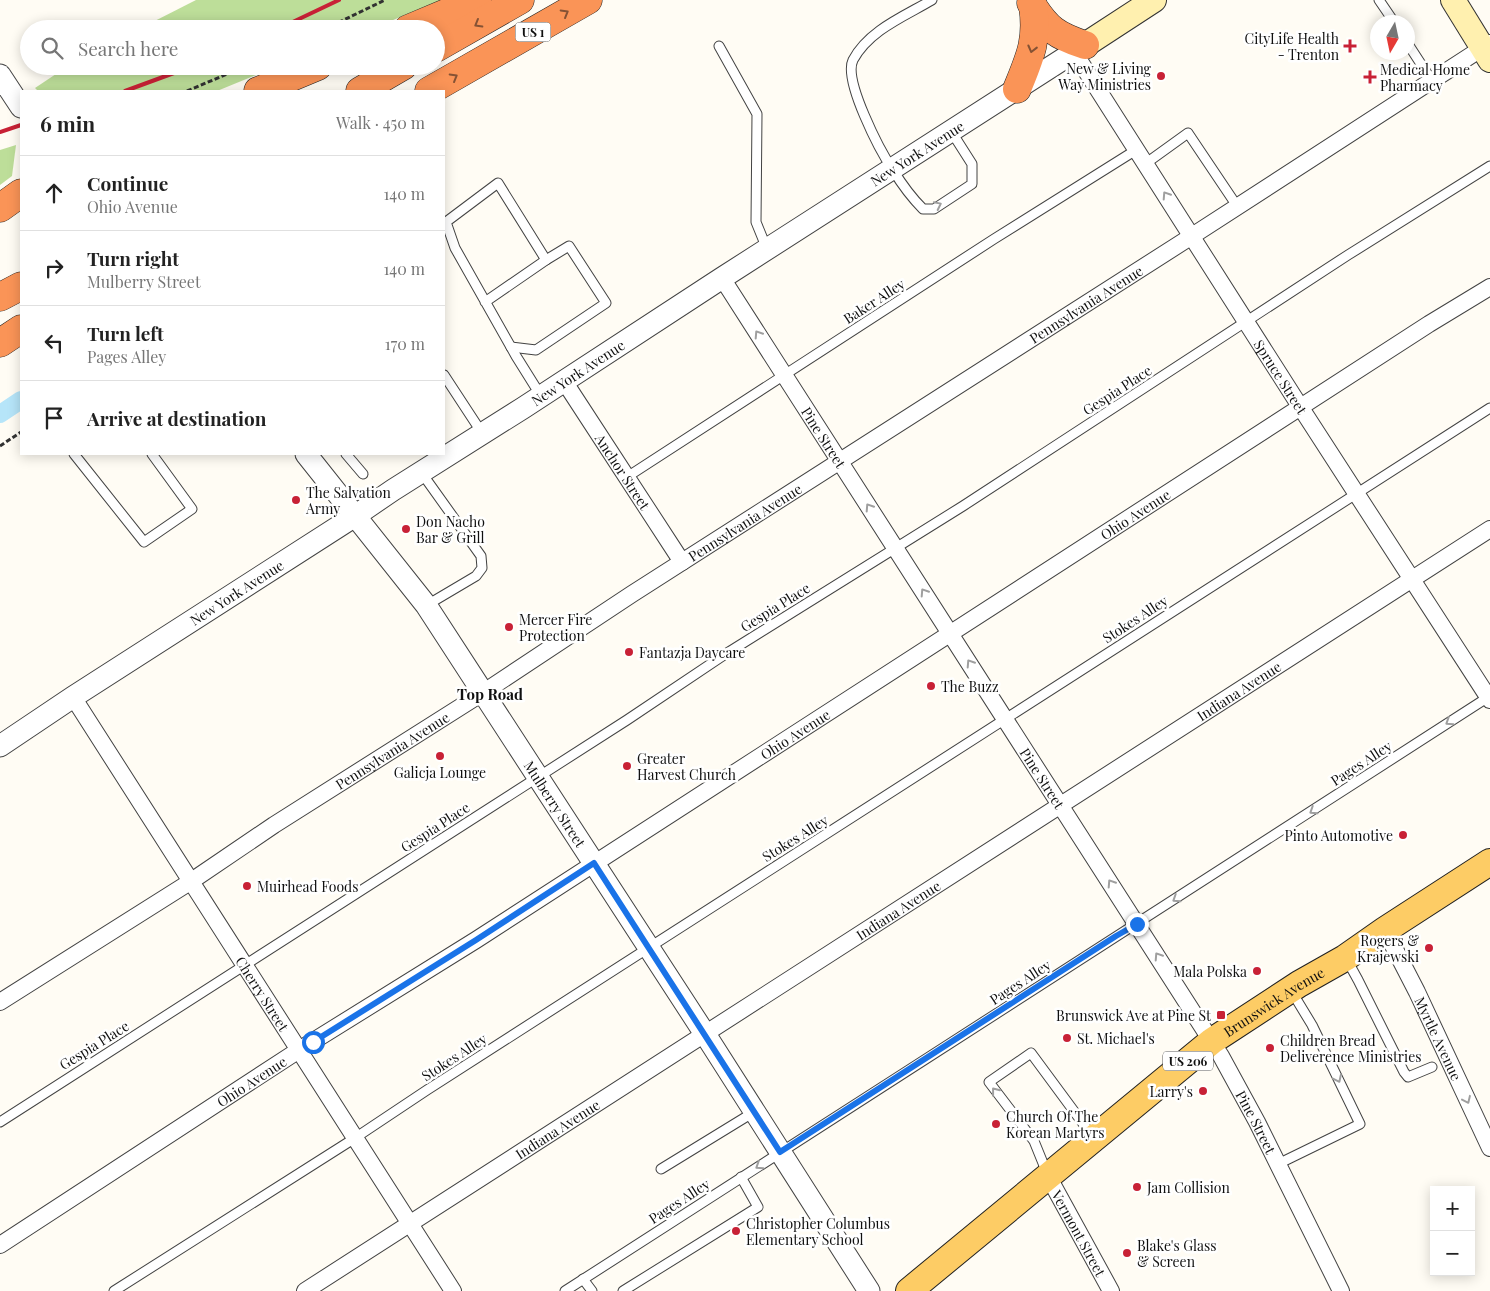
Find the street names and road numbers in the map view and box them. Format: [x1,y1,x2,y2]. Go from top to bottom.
road number: US 1 [516,22,550,42]
street label: New York Avenue [866,116,967,190]
street label: Pennsylvania Avenue [1025,261,1146,347]
street label: Baker Alley [840,274,908,328]
street label: New York Avenue [527,335,628,410]
street label: Spruce Street [1250,336,1312,419]
street label: Gespia Place [1079,361,1155,419]
street label: Pine Street [797,403,851,472]
street label: Anchor Street [591,429,655,514]
street label: Pennsylvania Avenue [684,479,805,565]
street label: Ohio Avenue [1096,484,1174,544]
street label: New York Avenue [186,555,287,629]
street label: Gespia Place [737,578,813,636]
street label: Stokes Alley [1099,591,1171,647]
street label: Indiana Avenue [1193,656,1284,725]
street label: Ohio Avenue [756,704,833,763]
street label: Pennsylvania Avenue [332,707,453,793]
street label: Pages Alley [1327,736,1395,790]
street label: Pine Street [1016,744,1070,813]
street label: Mulberry Street [520,757,591,852]
street label: Gespia Place [397,798,473,856]
street label: Stokes Alley [758,810,832,866]
street label: Indiana Avenue [852,876,944,944]
street label: Cherry Street [232,952,294,1035]
street label: Pages Alley [986,955,1054,1009]
street label: Brunswick Avenue [1219,962,1327,1041]
street label: Myrtle Avenue [1411,993,1466,1083]
street label: Gespia Place [56,1016,132,1074]
street label: Stokes Alley [418,1029,490,1085]
street label: Ohio Avenue [213,1051,290,1111]
road number: US 206 [1163,1052,1213,1070]
street label: Pine Street [1232,1087,1281,1158]
street label: Indiana Avenue [511,1095,603,1163]
street label: Pages Alley [645,1174,713,1228]
street label: Vermont Street [1047,1186,1111,1280]

